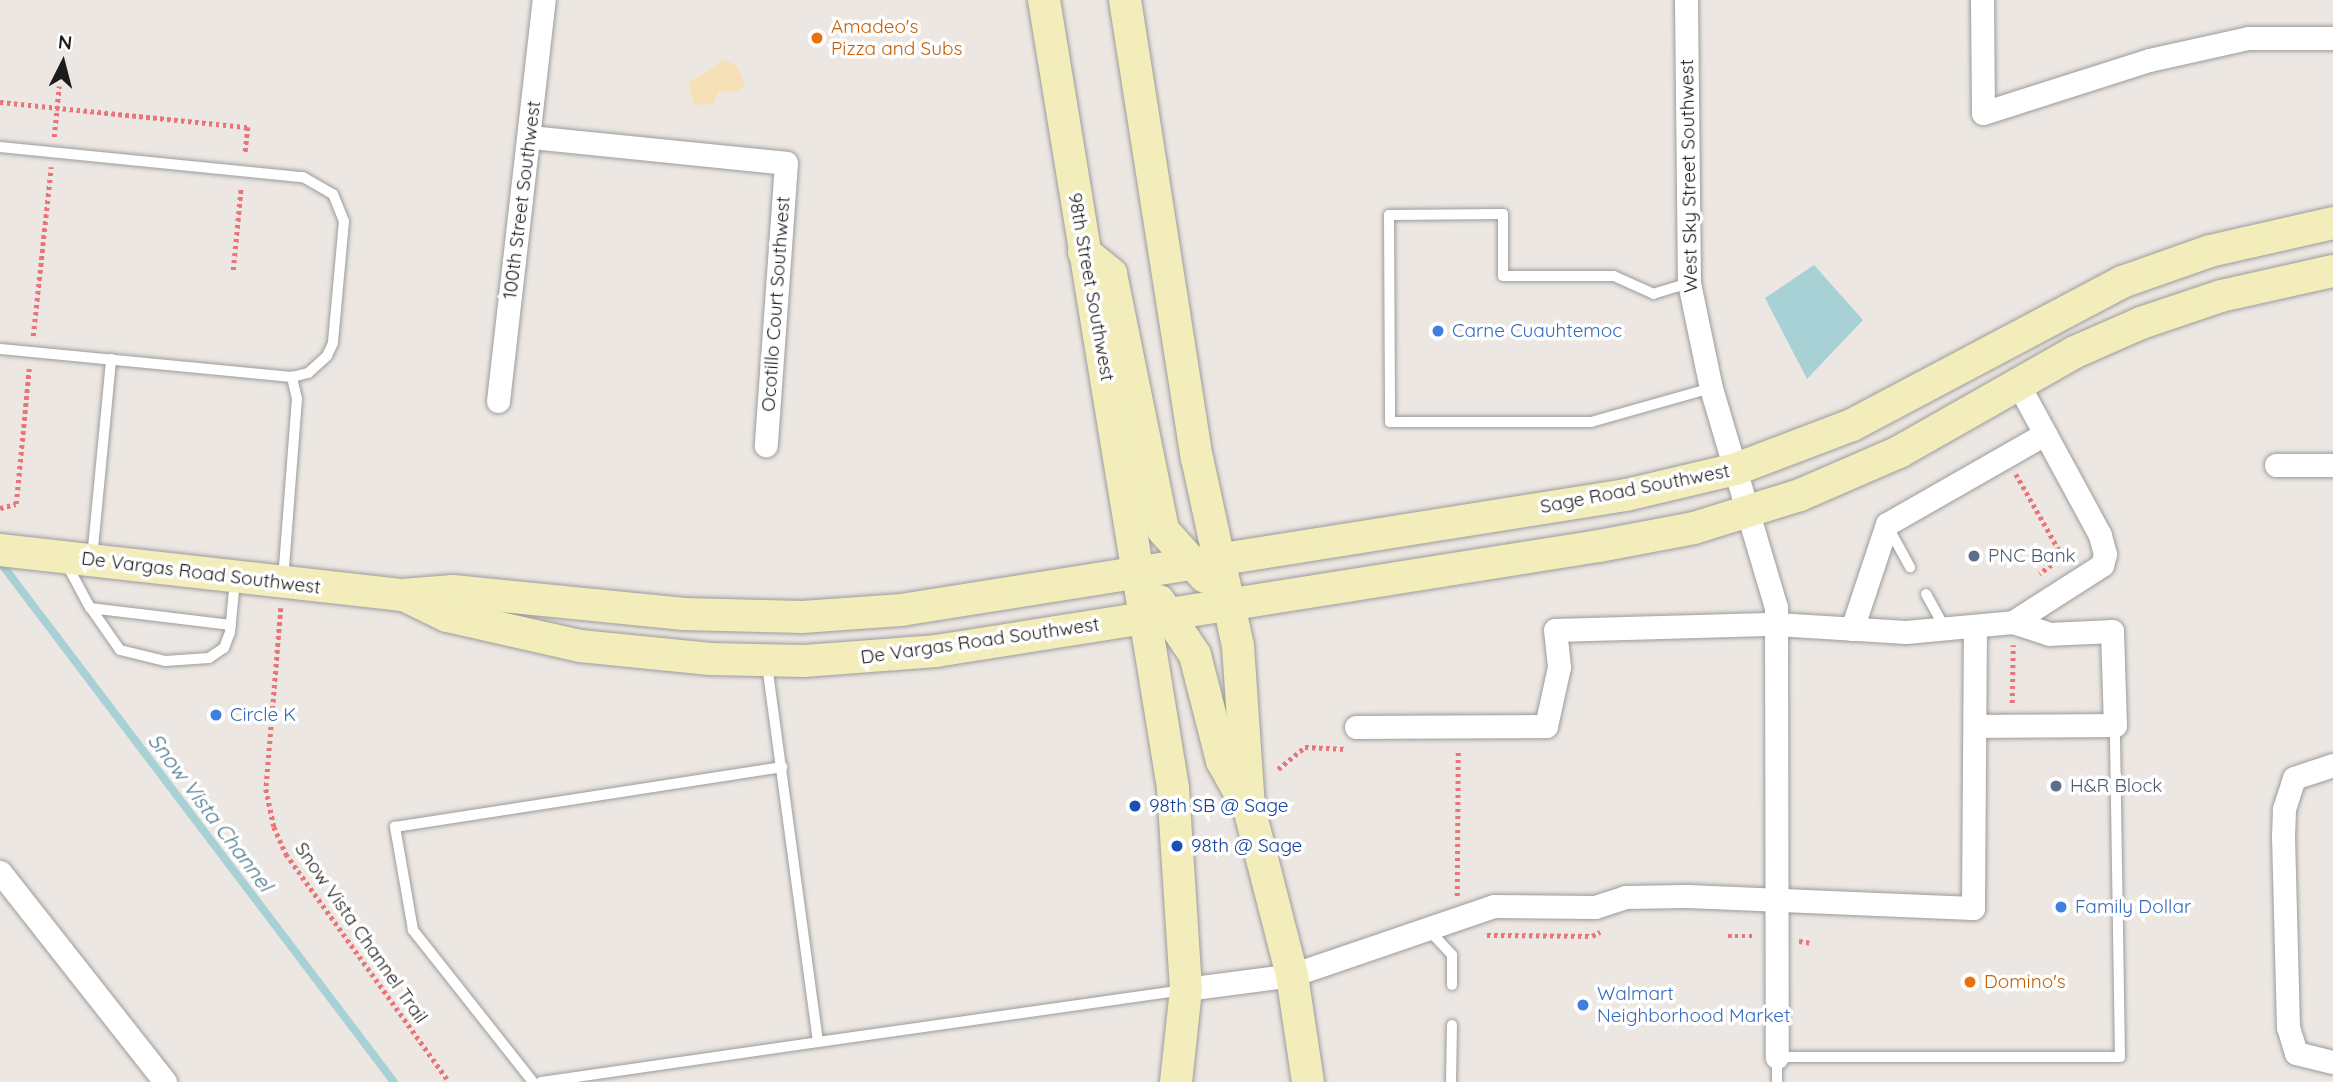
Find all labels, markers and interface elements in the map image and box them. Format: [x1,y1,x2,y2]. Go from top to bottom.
place label: Amadeo's Pizza and Subs [831,16,962,60]
north arrow [28,28,98,98]
text: N [57,29,73,55]
marker: Amadeo's Pizza and Subs [809,30,825,46]
street label: West Sky Street Southwest [1676,59,1702,293]
street label: 100th Street Southwest [499,99,545,301]
street label: 98th Street Southwest [1063,191,1119,383]
street label: Ocotillo Court Southwest [757,195,795,413]
place label: Carne Cuauhtemoc [1452,320,1622,342]
marker: Carne Cuauhtemoc [1430,323,1446,339]
street label: Sage Road Southwest [1538,459,1732,519]
place label: PNC Bank [1988,545,2076,567]
street label: De Vargas Road Southwest [80,547,322,599]
marker: PNC Bank [1966,548,1982,564]
street label: De Vargas Road Southwest [859,613,1101,669]
place label: Circle K [230,704,296,726]
marker: Circle K [208,707,224,723]
water label: Snow Vista Channel [143,728,279,896]
place label: H&R Block [2070,775,2162,797]
marker: H&R Block [2048,778,2064,794]
place label: 98th SB @ Sage [1149,795,1289,817]
marker: 98th SB @ Sage [1127,798,1143,814]
place label: 98th @ Sage [1191,835,1302,857]
street label: Snow Vista Channel Trail [290,838,432,1028]
marker: 98th @ Sage [1169,838,1185,854]
place label: Family Dollar [2075,896,2191,918]
marker: Family Dollar [2053,899,2069,915]
place label: Domino's [1984,971,2066,993]
marker: Domino's [1962,974,1978,990]
place label: Walmart Neighborhood Market [1597,983,1790,1027]
marker: Walmart Neighborhood Market [1575,997,1591,1013]

